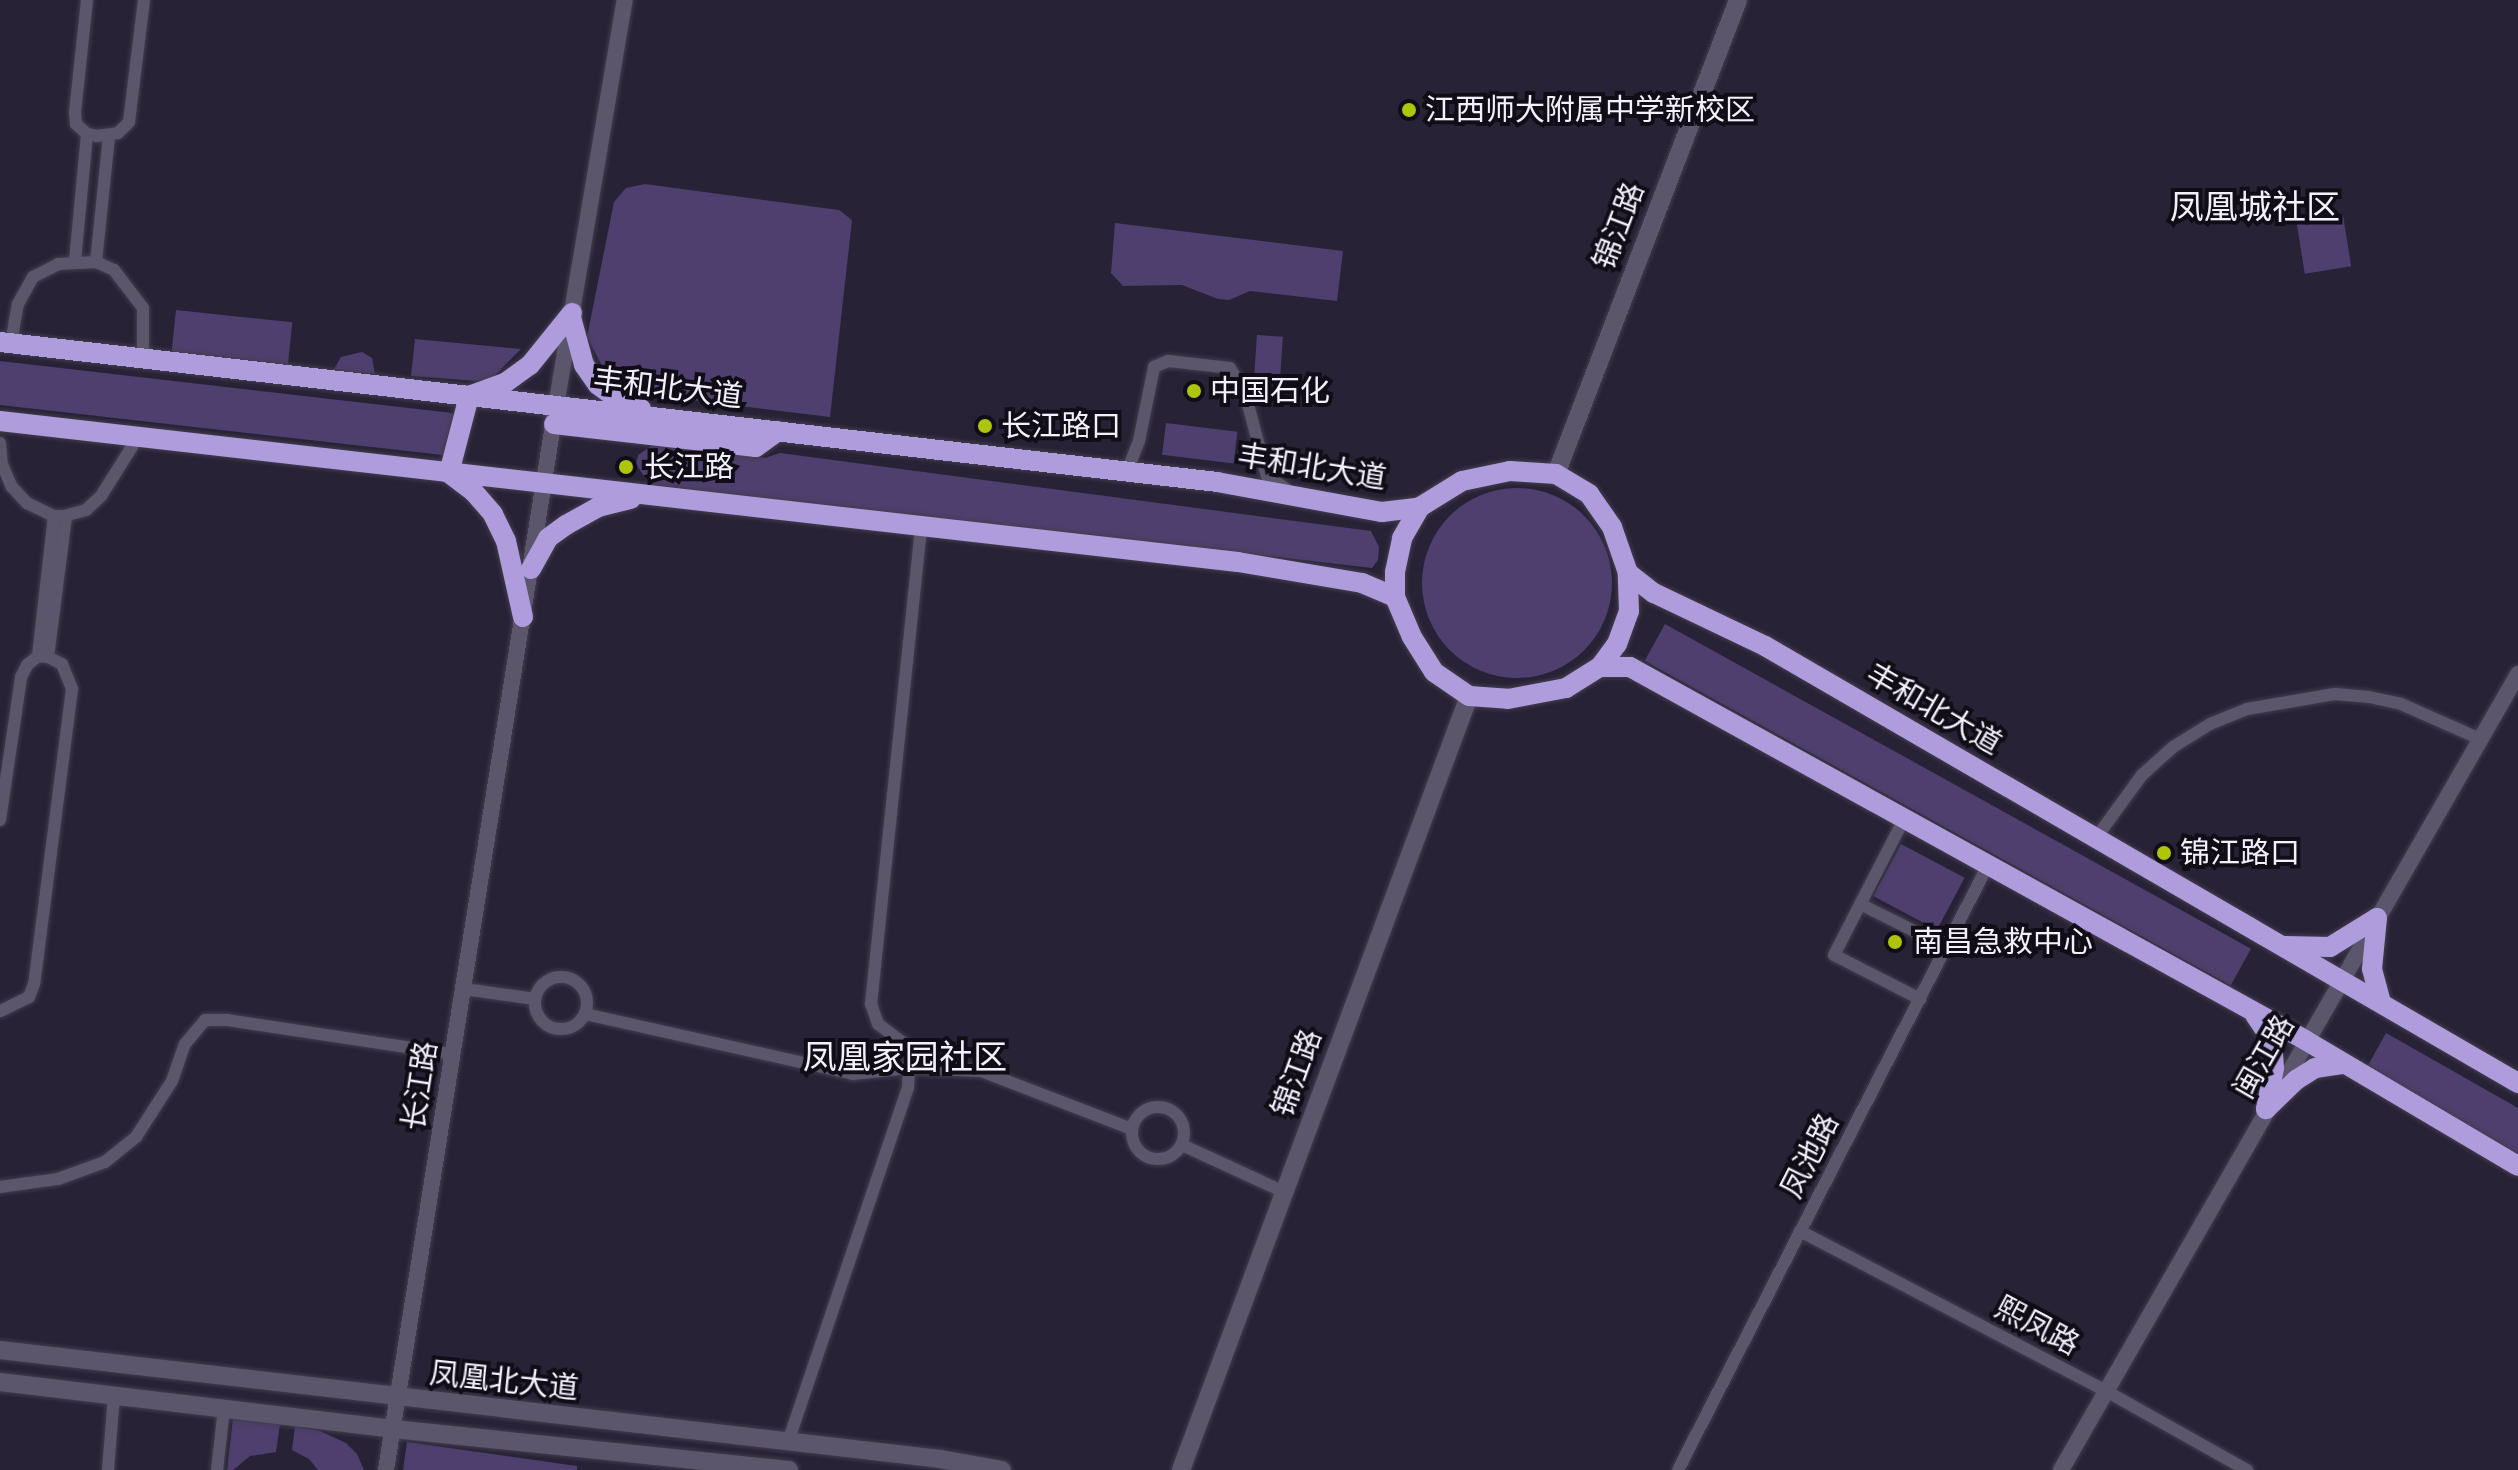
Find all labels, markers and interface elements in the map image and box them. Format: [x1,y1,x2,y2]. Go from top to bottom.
place label: 江西师大附属中学新校区 [1425,92,1755,128]
marker: 江西师大附属中学新校区 [1400,101,1418,119]
street label: 锦江路 [1586,178,1652,274]
district label: 凤凰城社区 [2170,188,2340,228]
street label: 丰和北大道 [591,361,745,415]
place label: 中国石化 [1210,373,1330,409]
marker: 中国石化 [1185,382,1203,400]
place label: 长江路口 [1001,408,1121,444]
marker: 长江路口 [976,417,994,435]
street label: 丰和北大道 [1235,437,1389,497]
place label: 长江路 [644,449,734,485]
marker: 长江路 [615,456,637,478]
street label: 丰和北大道 [1860,656,2008,762]
place label: 锦江路口 [2180,835,2300,871]
marker: 锦江路口 [2155,844,2173,862]
place label: 南昌急救中心 [1913,924,2093,960]
marker: 南昌急救中心 [1884,931,1906,953]
street label: 闽江路 [2226,1009,2302,1105]
street label: 锦江路 [1265,1025,1329,1121]
district label: 凤凰家园社区 [803,1038,1007,1078]
street label: 长江路 [395,1039,445,1133]
street label: 凤池路 [1774,1108,1846,1204]
street label: 熙凤路 [1989,1289,2085,1363]
street label: 凤凰北大道 [428,1355,580,1407]

